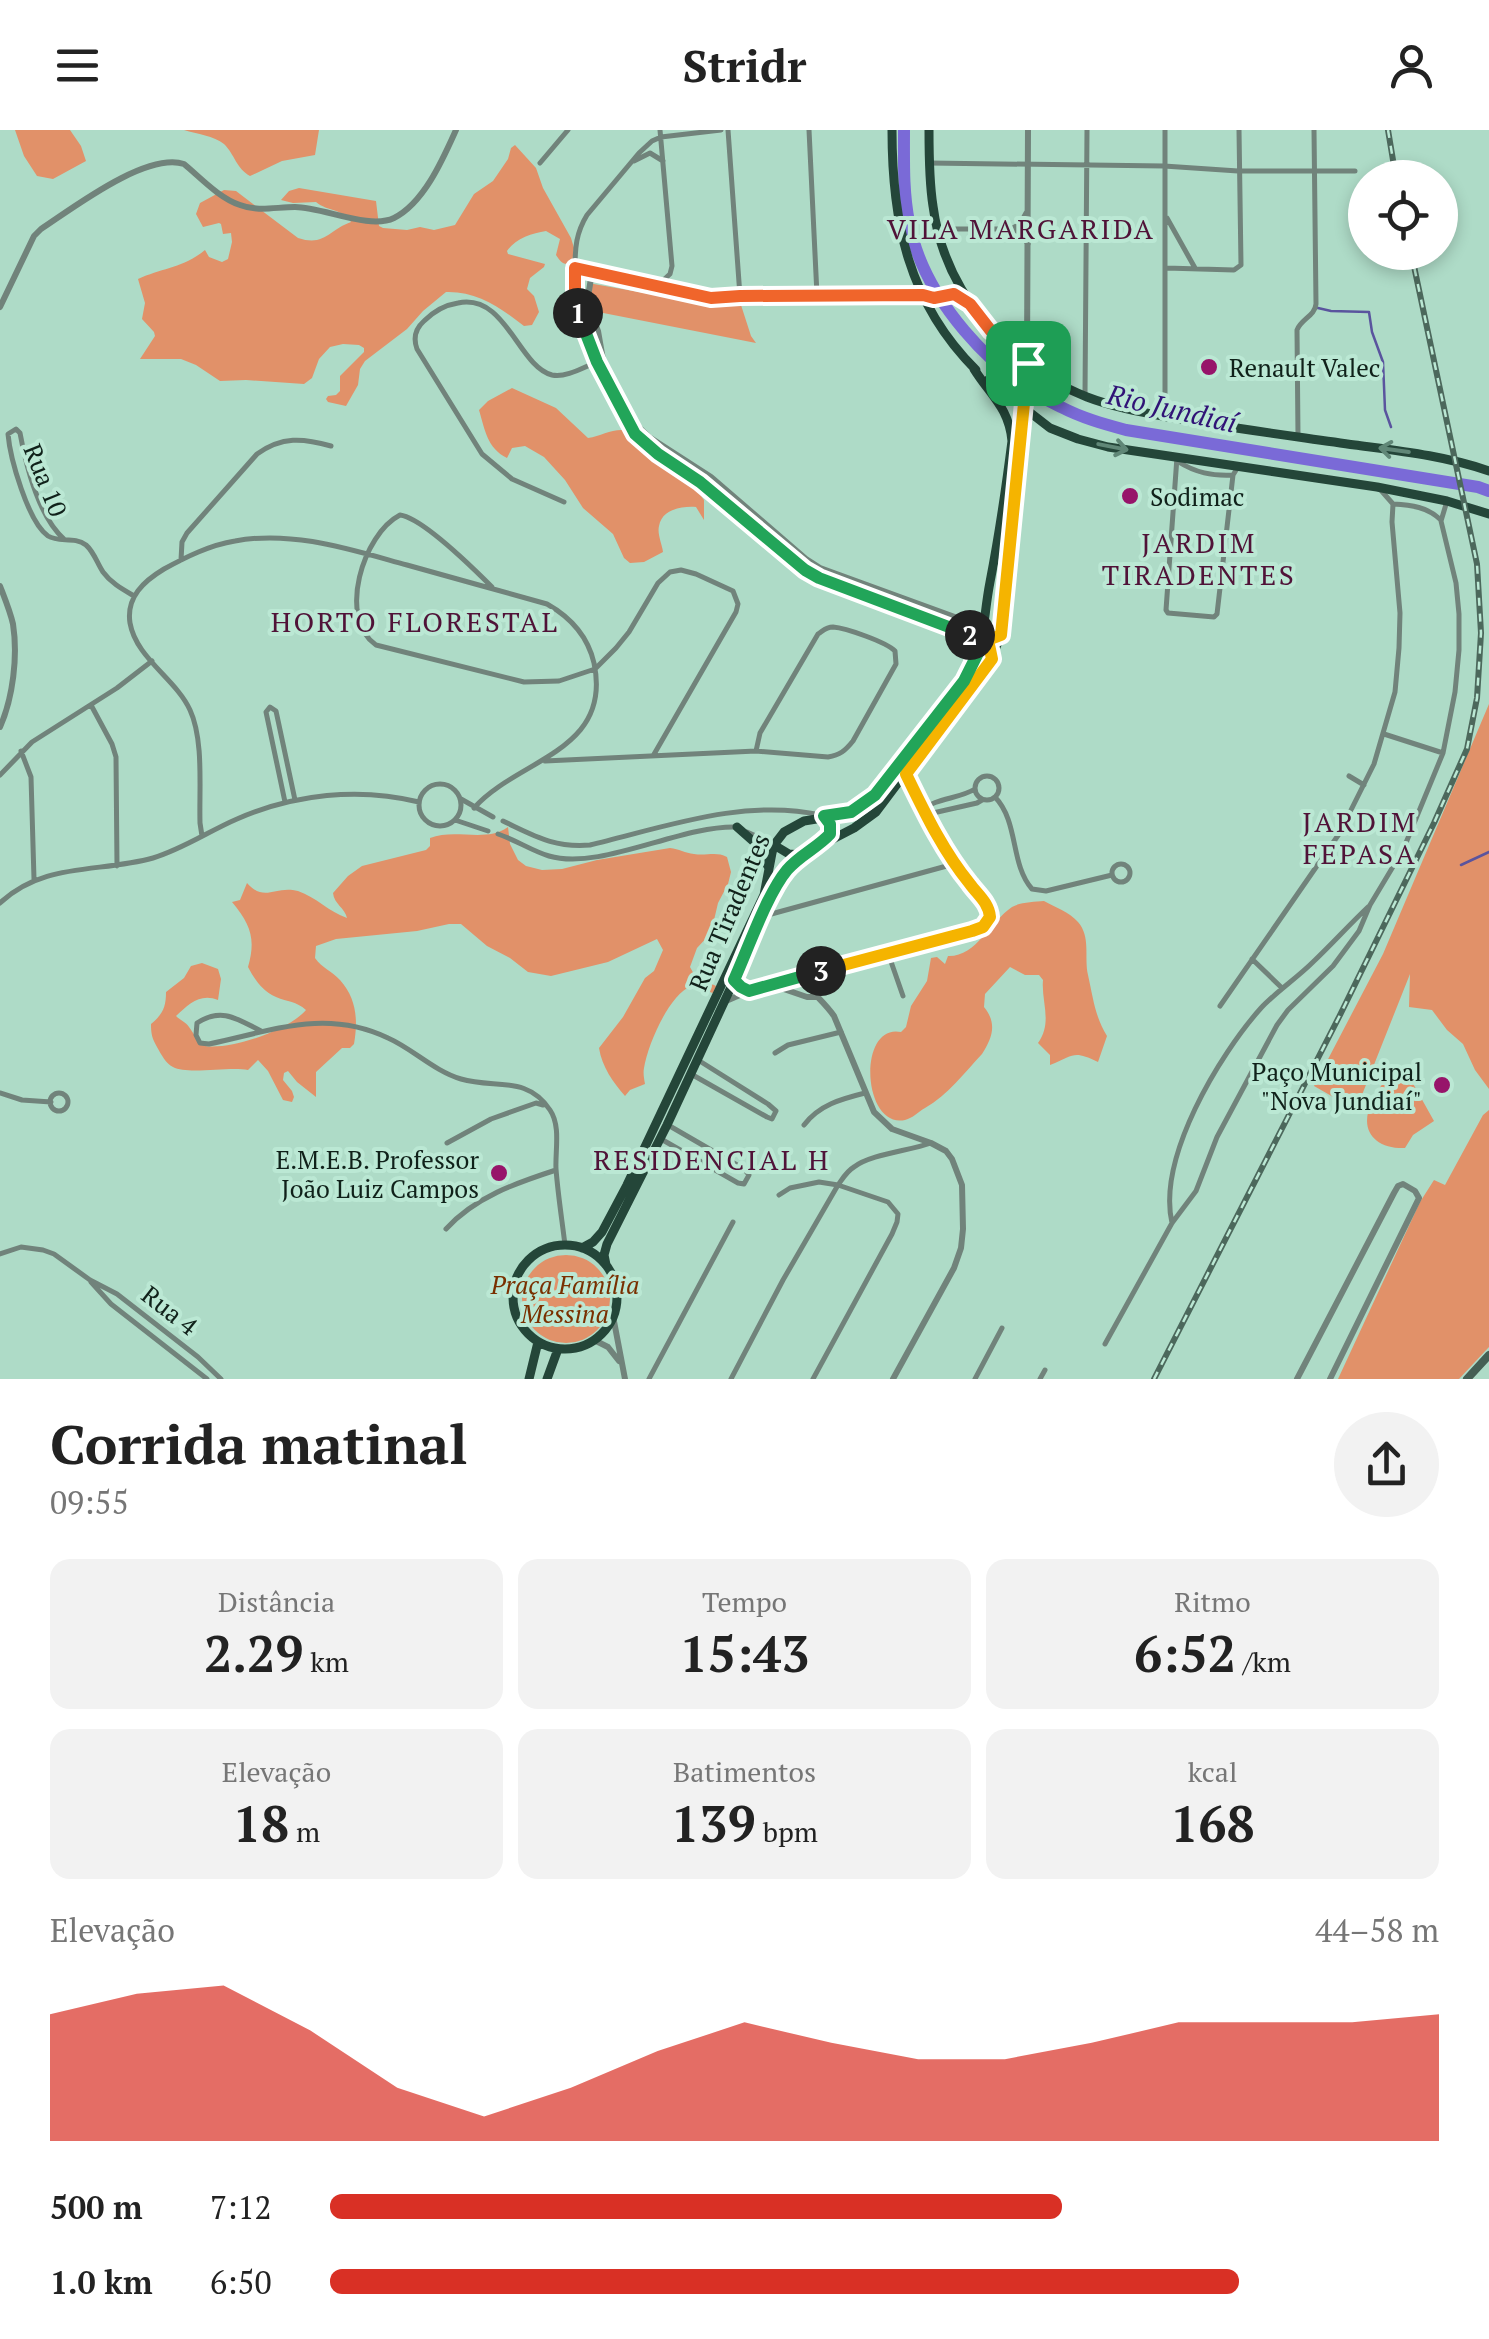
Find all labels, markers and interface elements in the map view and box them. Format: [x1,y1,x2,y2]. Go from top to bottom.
text: Stridr [683,35,806,95]
icon: menu [50,38,105,93]
icon: person [1384,38,1439,93]
map controls [1348,160,1458,270]
button: locate [1348,160,1458,270]
district label: VILA MARGARIDA [887,210,1155,247]
pin: 1 [553,288,603,338]
text: 1 [570,294,586,331]
pin [986,321,1071,406]
icon: arrive [1001,336,1056,391]
place label: Renault Valec [1229,351,1380,384]
marker: Renault Valec [1198,356,1220,378]
water label: Rio Jundiaí [1103,375,1243,442]
one-way arrow [1096,438,1128,457]
street label: Rua 10 [17,439,75,521]
one-way arrow [1378,441,1411,459]
place label: Sodimac [1150,480,1244,513]
marker: Sodimac [1119,485,1141,507]
district label: JARDIM TIRADENTES [1102,524,1296,593]
district label: HORTO FLORESTAL [271,603,559,640]
pin: 2 [945,610,995,660]
text: 2 [962,616,978,653]
district label: JARDIM FEPASA [1302,803,1418,872]
street label: Rua Tiradentes [681,828,777,996]
pin: 3 [796,946,846,996]
text: 3 [813,952,829,989]
place label: Paço Municipal "Nova Jundiaí" [1252,1055,1422,1117]
marker: Paço Municipal "Nova Jundiaí" [1431,1074,1453,1096]
district label: RESIDENCIAL H [593,1141,831,1178]
place label: E.M.E.B. Professor João Luiz Campos [276,1143,479,1205]
marker: E.M.E.B. Professor João Luiz Campos [488,1162,510,1184]
park label: Praça Família Messina [490,1268,639,1330]
street label: Rua 4 [135,1278,205,1343]
text: Corrida matinal [50,1407,467,1480]
button: share [1334,1412,1439,1517]
text: 09:55 [50,1481,129,1523]
text: Distância [218,1583,335,1620]
text: Tempo [702,1583,787,1620]
text: Ritmo [1174,1583,1251,1620]
text: 2.29 [204,1620,304,1686]
text: 15:43 [679,1620,810,1686]
text: 6:52 [1134,1620,1236,1686]
text: km [304,1643,349,1680]
text: /km [1236,1643,1291,1680]
text: Elevação [222,1753,331,1790]
text: Batimentos [673,1753,816,1790]
text: kcal [1188,1753,1237,1790]
text: 18 [233,1790,289,1856]
text: 139 [671,1790,756,1856]
text: 168 [1170,1790,1255,1856]
text: m [289,1813,320,1850]
text: bpm [756,1813,818,1850]
text: Elevação [50,1909,175,1951]
text: 44–58 m [1315,1909,1439,1951]
text: 500 m [50,2186,142,2228]
text: 7:12 [210,2186,272,2228]
text: 1.0 km [50,2261,153,2303]
text: 6:50 [210,2261,272,2303]

